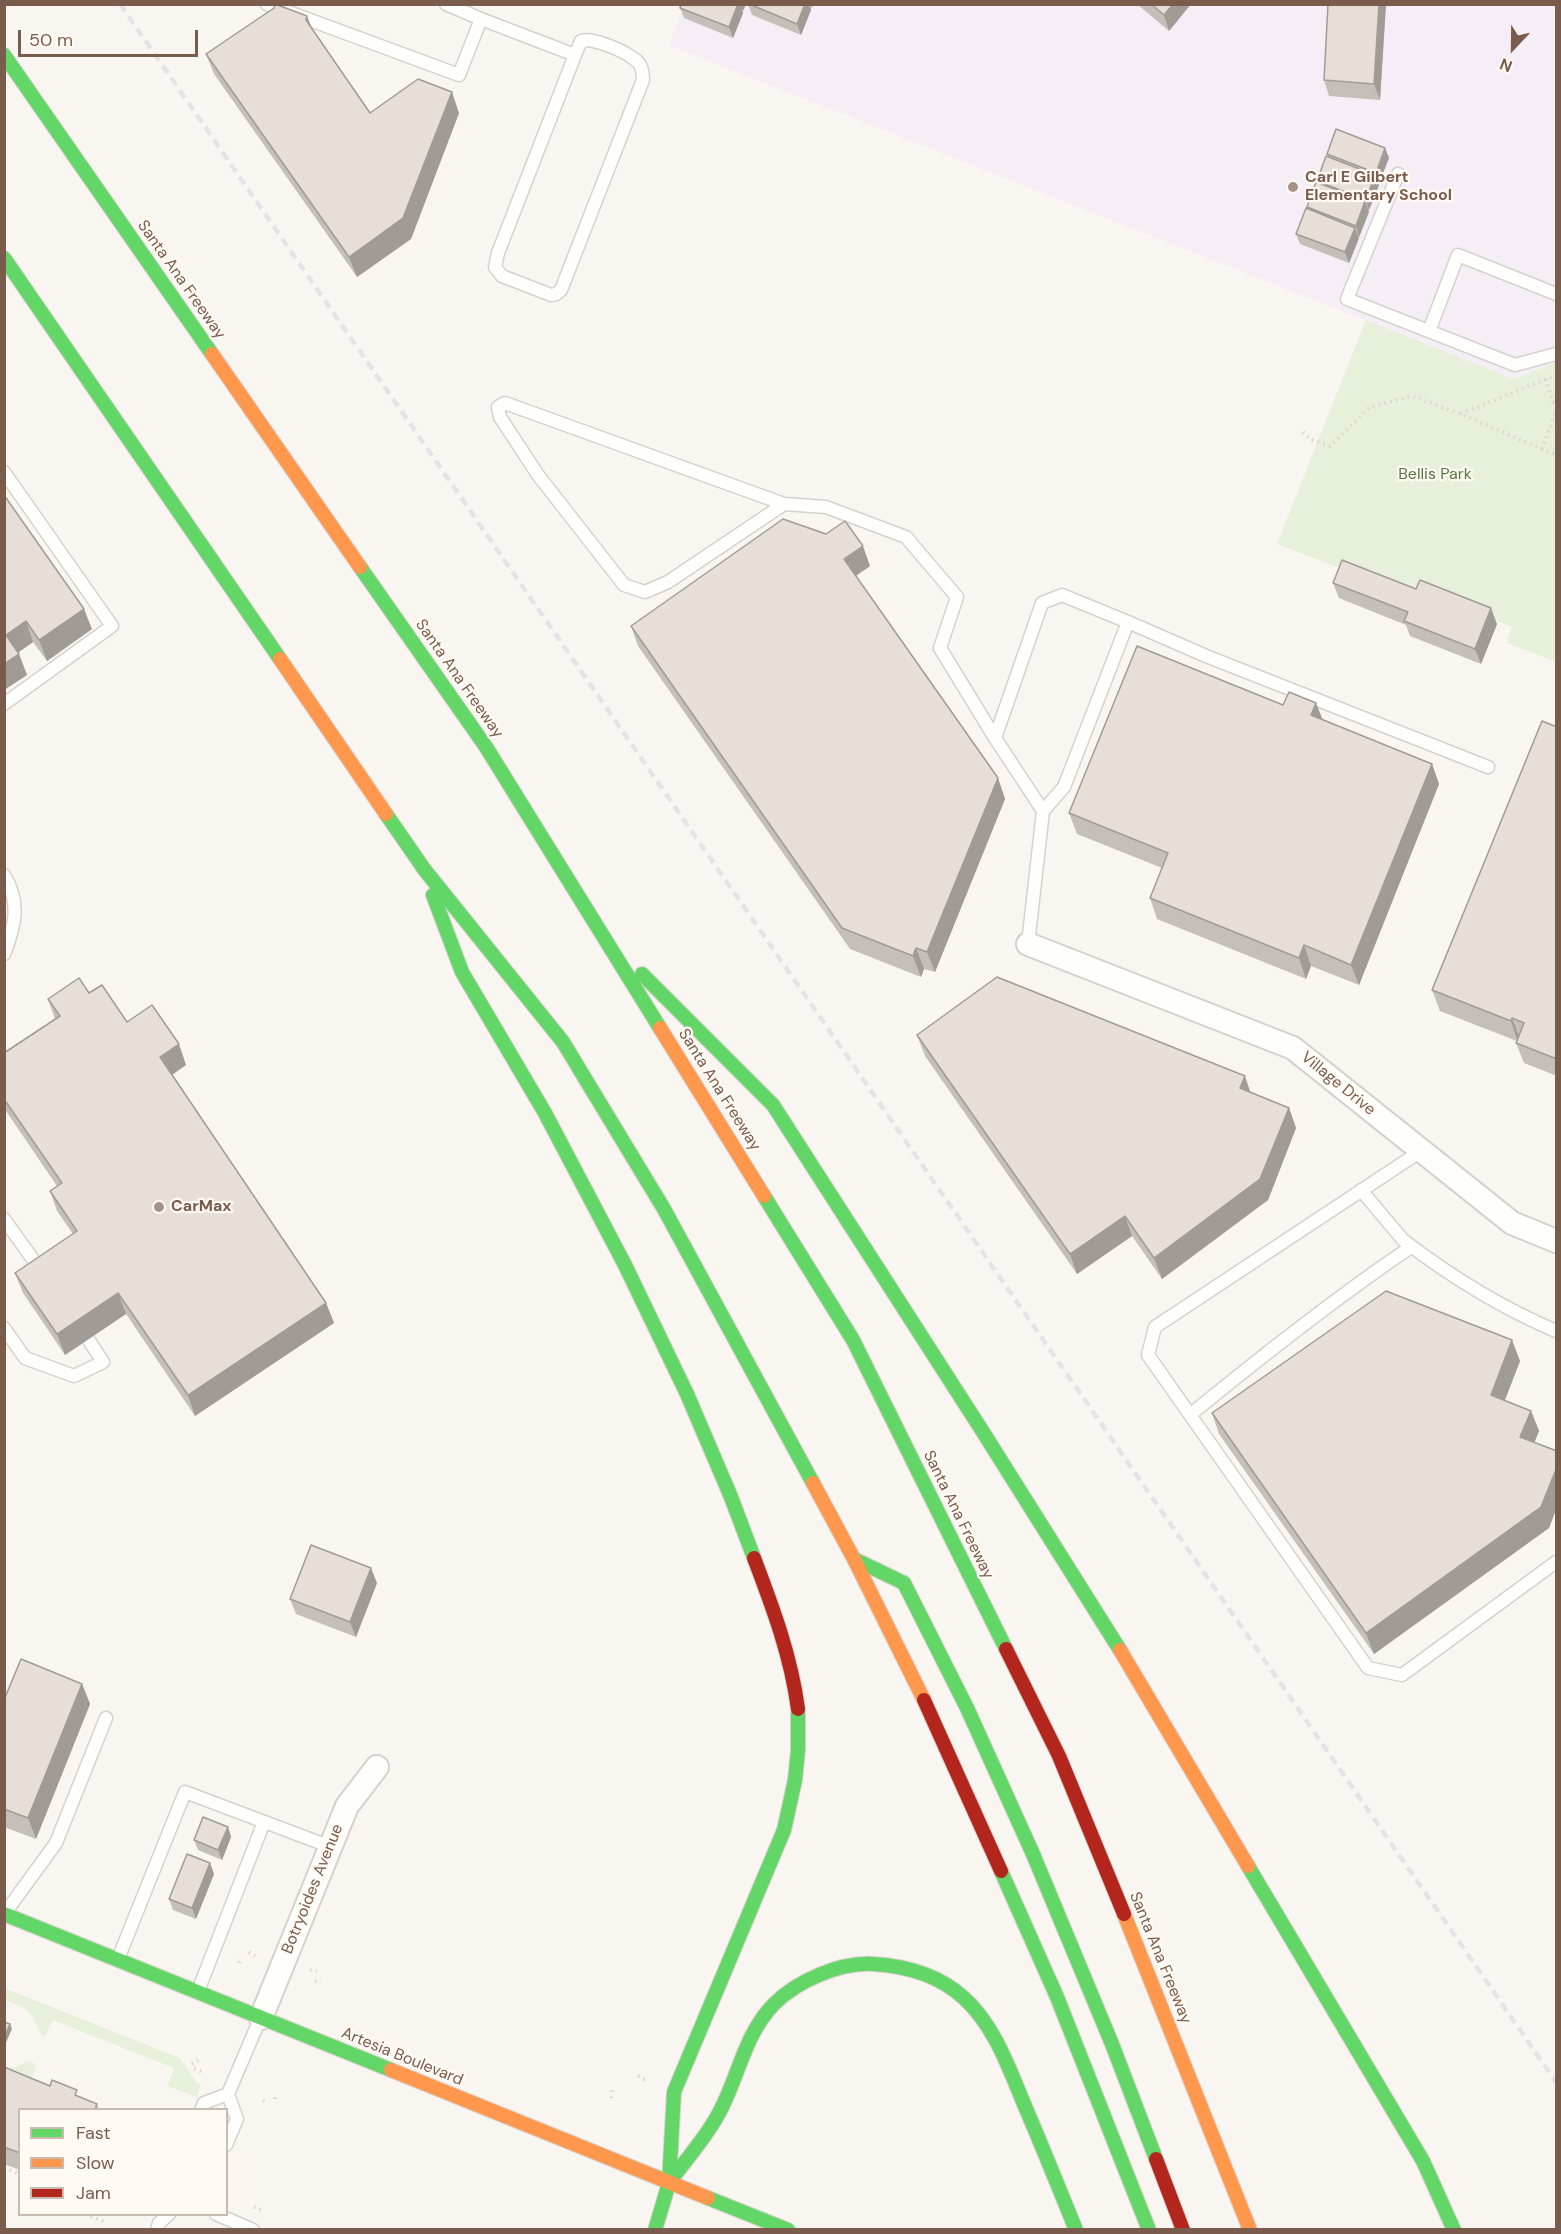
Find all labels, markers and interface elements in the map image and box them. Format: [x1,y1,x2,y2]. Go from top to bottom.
scale bar [21,18,201,56]
north arrow [1483,18,1543,78]
text: 50 m [29,28,73,52]
text: N [1497,53,1515,77]
place label: Carl E Gilbert Elementary School [1305,168,1452,206]
marker: Carl E Gilbert Elementary School [1286,180,1300,194]
street label: Santa Ana Freeway [133,217,229,343]
park label: Bellis Park [1398,465,1472,485]
street label: Santa Ana Freeway [411,616,507,742]
street label: Santa Ana Freeway [674,1025,764,1155]
street label: Village Drive [1297,1048,1379,1120]
place label: CarMax [171,1197,231,1217]
marker: CarMax [152,1200,166,1214]
street label: Santa Ana Freeway [919,1448,997,1582]
street label: Botryoides Avenue [278,1821,348,1957]
street label: Santa Ana Freeway [1125,1889,1195,2027]
street label: Artesia Boulevard [338,2024,466,2090]
legend [18,2108,228,2216]
text: Fast [76,2121,111,2145]
text: Slow [76,2151,115,2175]
text: Jam [76,2181,111,2205]

